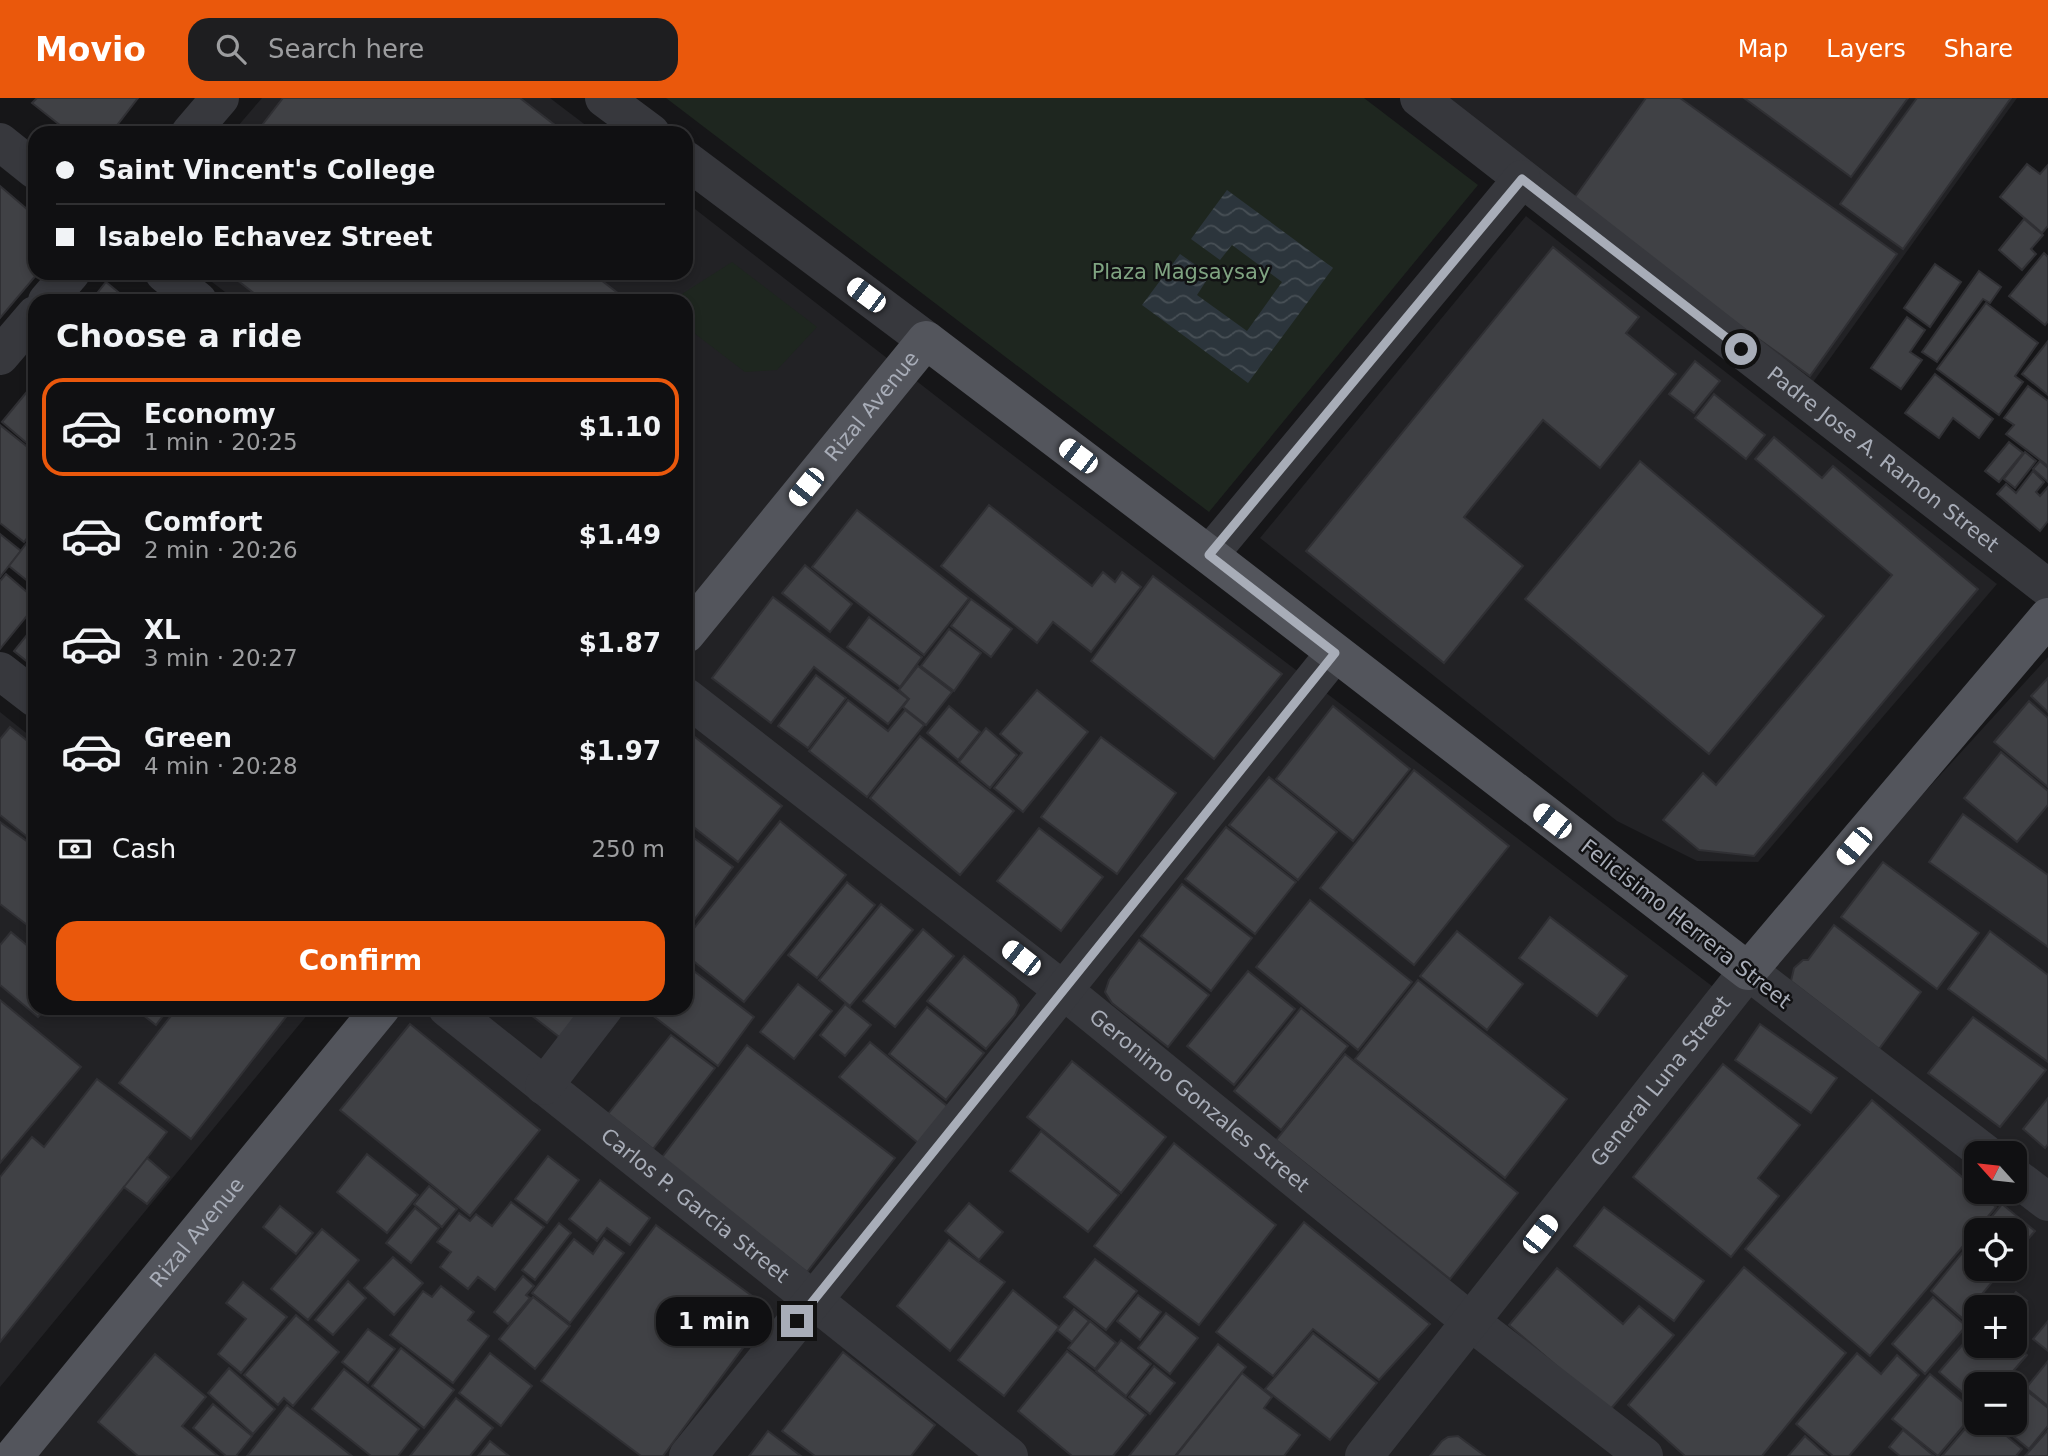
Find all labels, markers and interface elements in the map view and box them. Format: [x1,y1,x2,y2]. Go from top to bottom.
search box [188,18,678,81]
text: Movio [35,30,146,69]
icon: search [212,30,250,68]
text: Search here [268,34,424,64]
text: Map [1738,35,1788,63]
text: Layers [1826,35,1906,63]
text: Share [1944,35,2013,63]
text: Saint Vincent's College [98,155,435,185]
text: Isabelo Echavez Street [98,222,432,252]
park label: Plaza Magsaysay [1092,260,1270,284]
car [843,274,890,316]
text: Choose a ride [56,317,302,355]
route start [1725,333,1757,365]
street label: Rizal Avenue [820,346,924,466]
street label: Padre Jose A. Ramon Street [1762,362,2003,557]
icon: car [60,396,123,459]
text: Economy [144,399,275,429]
text: $1.10 [579,412,661,442]
text: 1 min · 20:25 [144,429,298,455]
car [1055,435,1102,477]
car [785,464,828,510]
icon: car [60,504,123,567]
text: Comfort [144,507,262,537]
text: $1.49 [579,520,661,550]
text: 2 min · 20:26 [144,537,298,563]
icon: car [60,612,123,675]
text: XL [144,615,181,645]
text: $1.87 [579,628,661,658]
text: 3 min · 20:27 [144,645,298,671]
icon: car [60,720,123,783]
text: Green [144,723,232,753]
text: $1.97 [579,736,661,766]
text: 4 min · 20:28 [144,753,298,779]
car [1529,800,1576,842]
car [1833,823,1876,869]
icon: cash [56,830,94,868]
text: Cash [112,834,176,864]
street label: Felicisimo Herrera Street [1576,835,1796,1013]
text: 250 m [591,836,665,862]
button: Confirm [56,921,665,1001]
car [998,937,1045,979]
street label: General Luna Street [1586,991,1736,1171]
street label: Geronimo Gonzales Street [1085,1004,1314,1197]
street label: Carlos P. Garcia Street [596,1123,794,1288]
north arrow [1964,1141,2026,1204]
map controls [1964,1141,2027,1435]
street label: Rizal Avenue [145,1173,249,1292]
car [1519,1211,1562,1257]
button: locate [1964,1218,2027,1281]
button: + [1964,1295,2027,1358]
callout: 1 min [657,1296,772,1346]
route end [781,1305,813,1337]
text: 1 min [678,1308,750,1334]
button: − [1964,1372,2027,1435]

